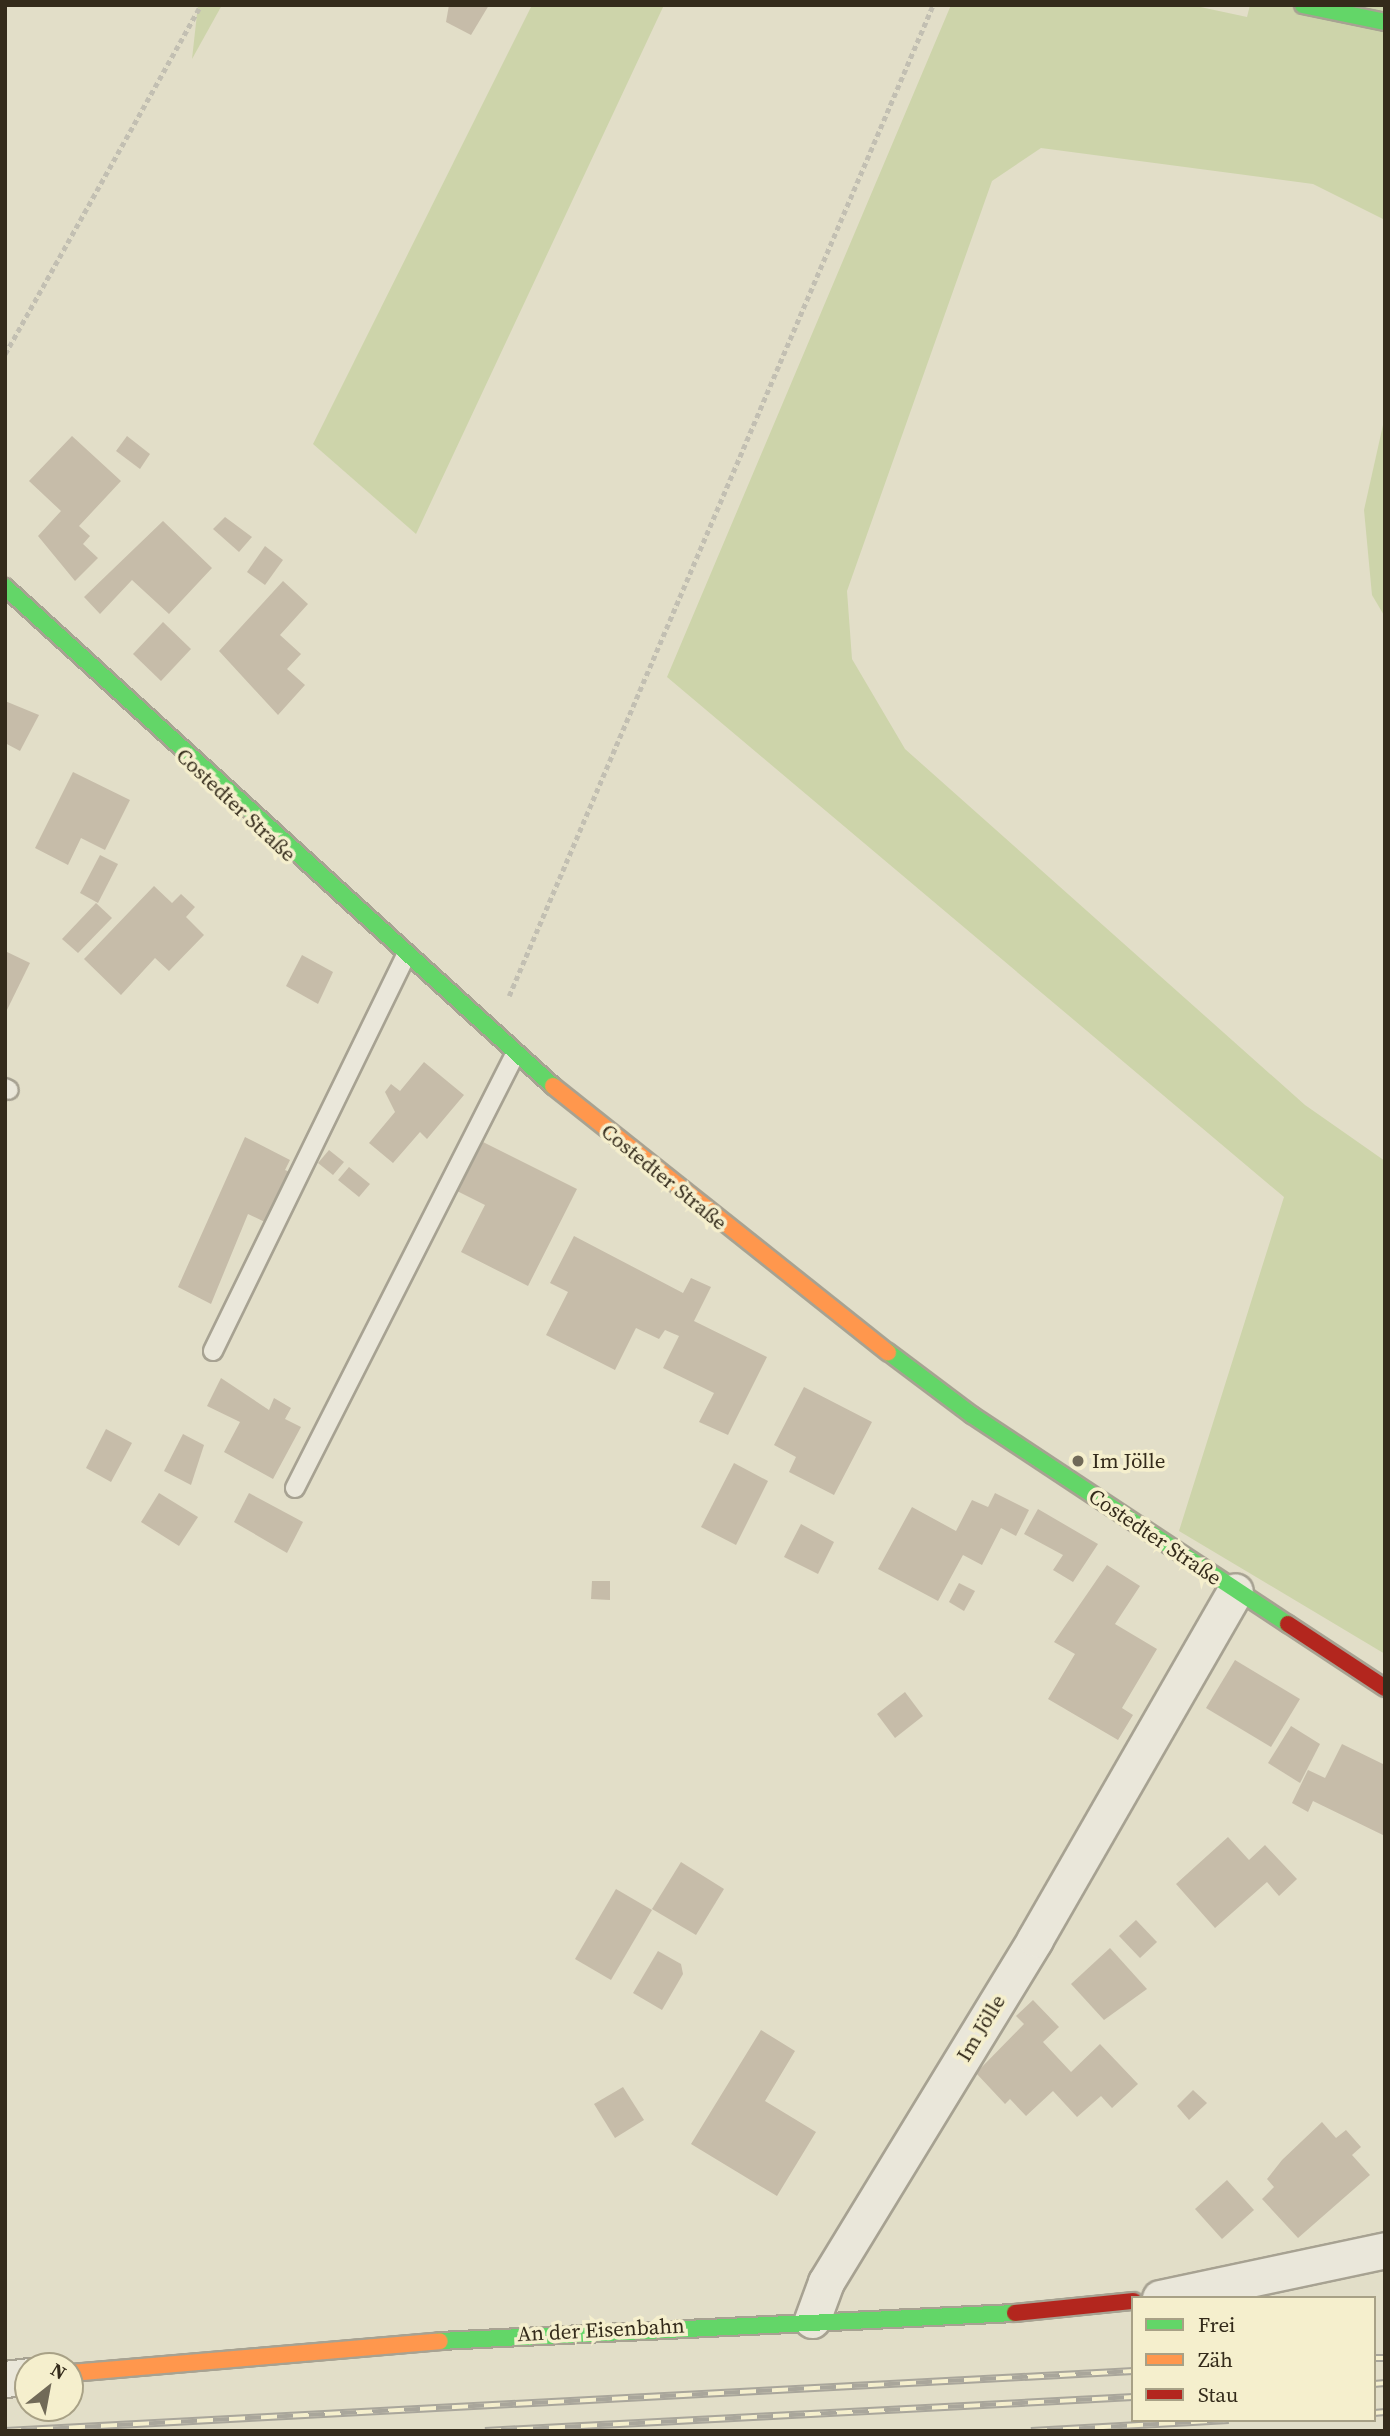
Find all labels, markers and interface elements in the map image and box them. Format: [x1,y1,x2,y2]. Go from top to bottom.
street label: Costedter Straße [171,743,301,867]
street label: Costedter Straße [596,1119,732,1235]
place label: Im Jölle [1092,1448,1166,1474]
marker: Im Jölle [1070,1453,1086,1469]
street label: Costedter Straße [1084,1483,1226,1591]
street label: Im Jölle [951,1990,1011,2066]
legend [1131,2296,1376,2422]
text: Frei [1198,2310,1235,2339]
street label: An der Eisenbahn [517,2313,685,2347]
text: Zäh [1198,2345,1233,2374]
north arrow [14,2352,84,2422]
text: N [46,2356,71,2385]
text: Stau [1198,2380,1238,2409]

